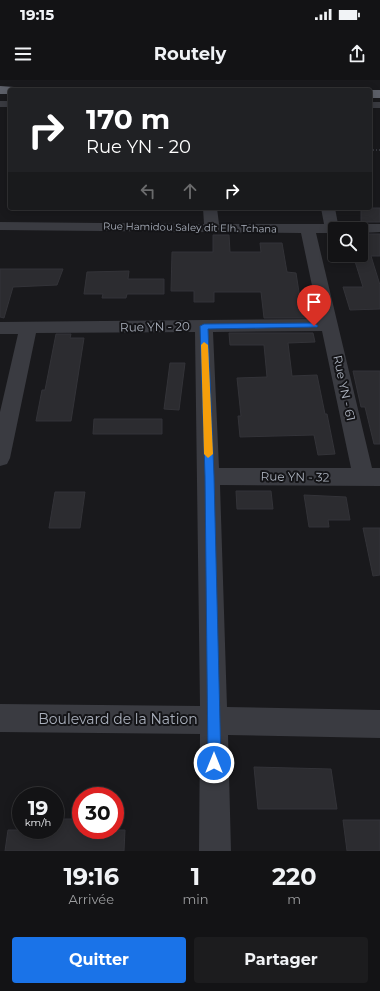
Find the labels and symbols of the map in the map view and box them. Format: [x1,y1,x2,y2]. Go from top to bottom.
street label: Rue Hamidou Saley dit Elh. Tchana [103,219,277,236]
pin [297,285,331,326]
street label: Rue YN - 20 [120,318,190,335]
street label: Rue YN - 61 [330,354,359,422]
street label: Rue YN - 32 [261,468,330,485]
street label: Boulevard de la Nation [38,710,198,728]
position arrow [193,742,235,784]
speed limit sign: 30 [72,787,124,839]

